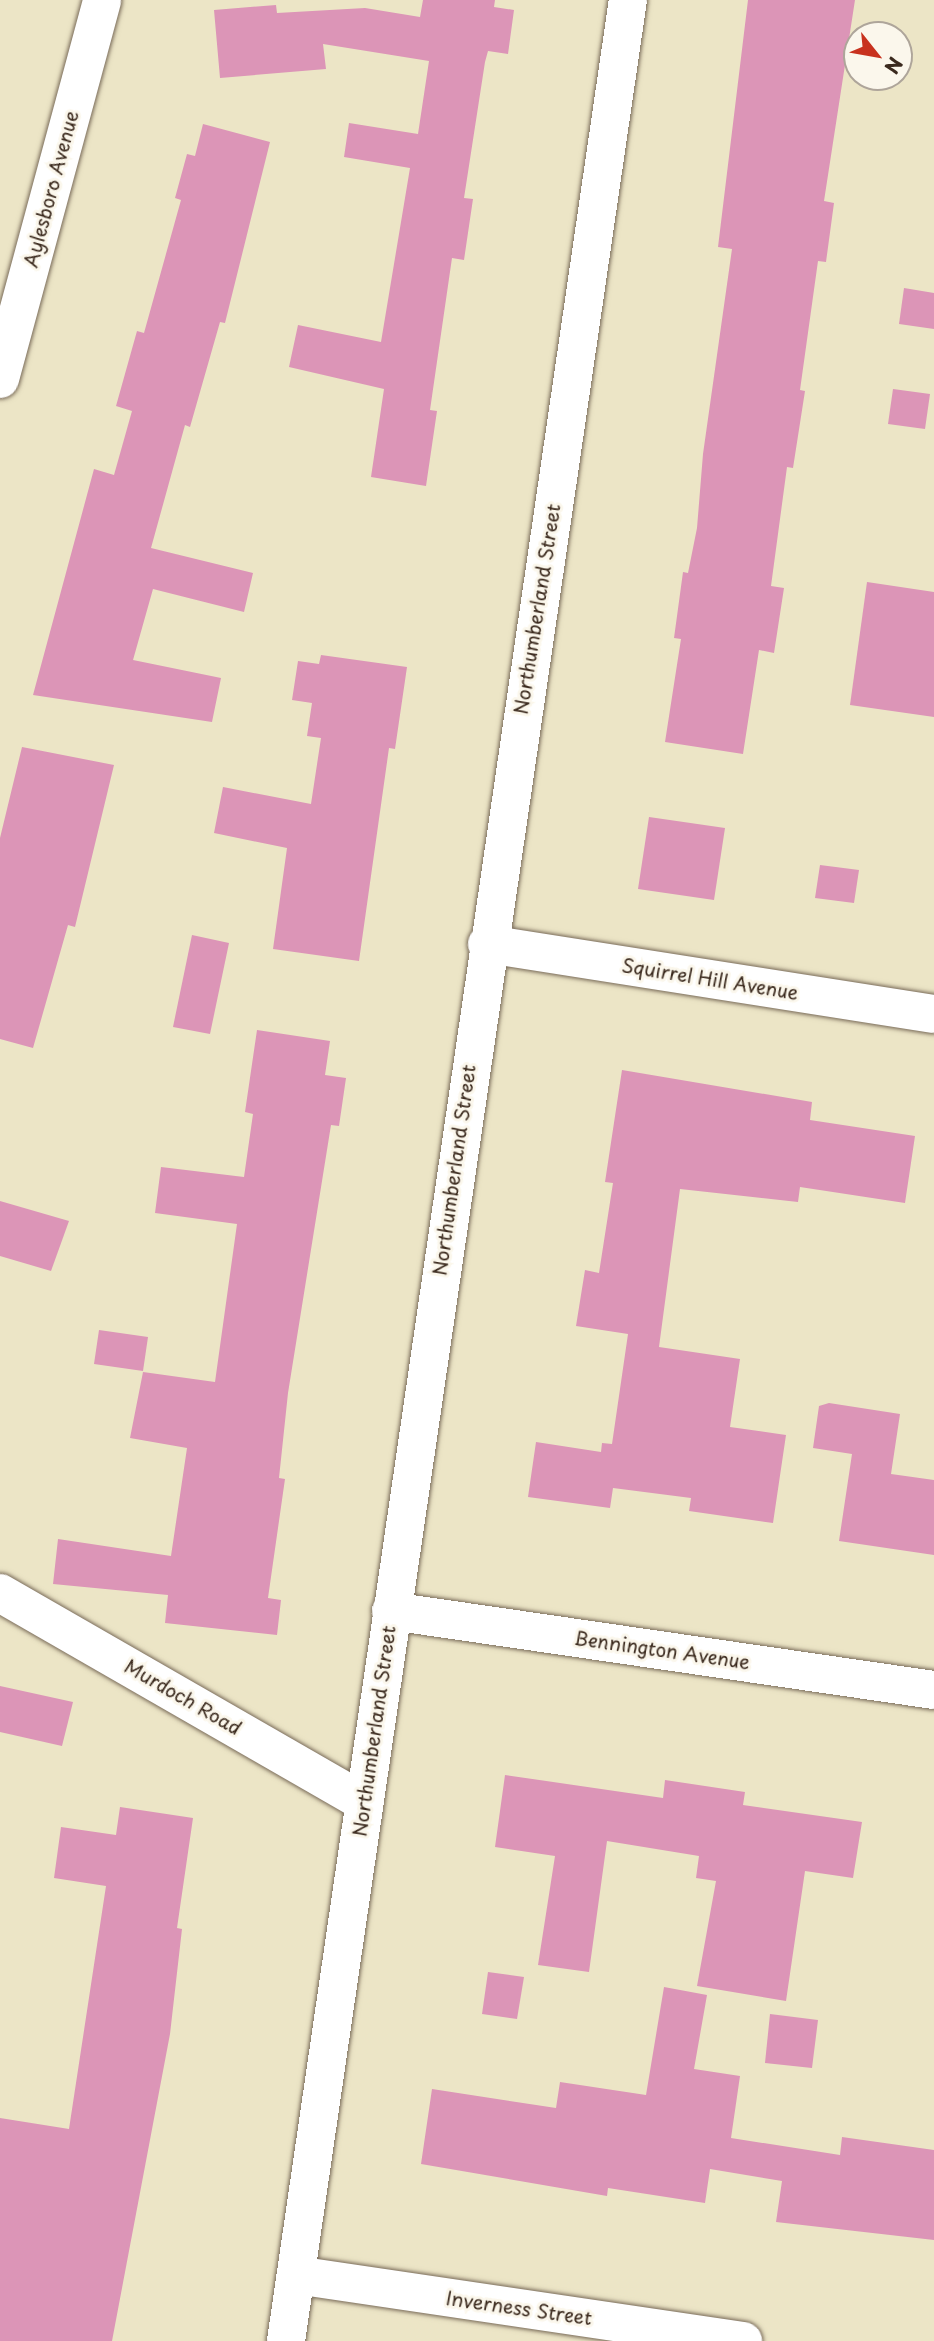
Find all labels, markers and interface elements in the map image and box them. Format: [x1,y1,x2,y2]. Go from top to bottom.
north arrow [843,21,913,91]
text: N [878,52,910,79]
street label: Aylesboro Avenue [19,108,83,270]
street label: Northumberland Street [509,502,565,716]
street label: Squirrel Hill Avenue [619,954,801,1004]
street label: Northumberland Street [428,1063,480,1277]
street label: Northumberland Street [348,1624,400,1838]
street label: Bennington Avenue [573,1626,751,1674]
street label: Murdoch Road [121,1654,245,1740]
street label: Inverness Street [444,2286,594,2330]

